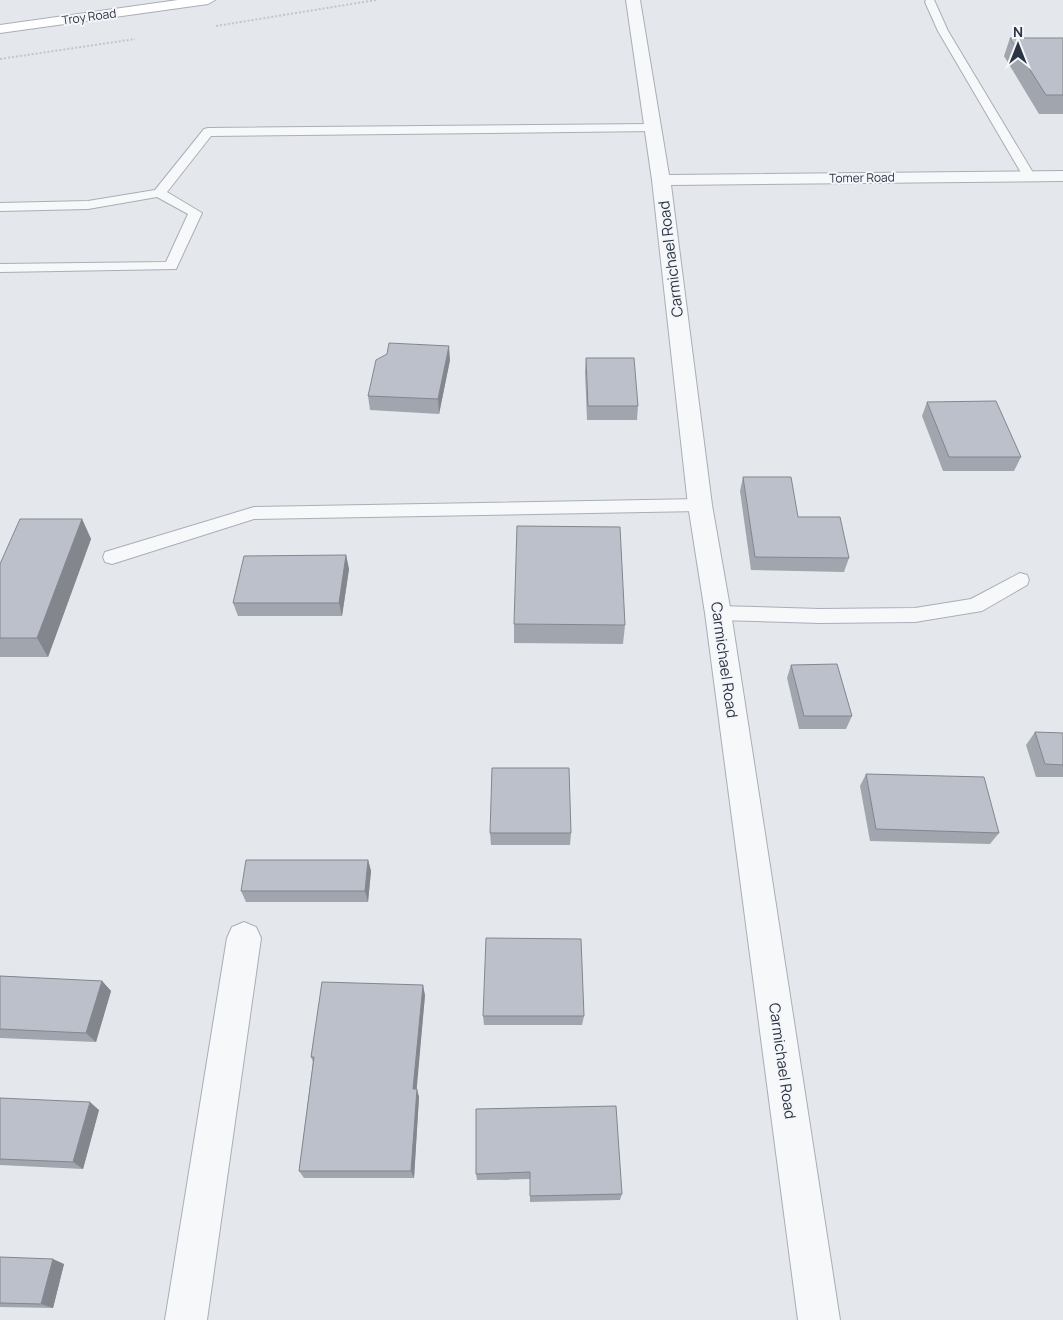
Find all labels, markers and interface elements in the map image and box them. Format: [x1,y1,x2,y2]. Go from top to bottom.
street label: Troy Road [61,4,117,29]
north arrow [993,20,1043,70]
text: N [1013,22,1023,41]
street label: Tomer Road [829,168,895,187]
street label: Carmichael Road [653,200,688,318]
street label: Carmichael Road [706,601,743,719]
street label: Carmichael Road [764,1002,801,1120]

